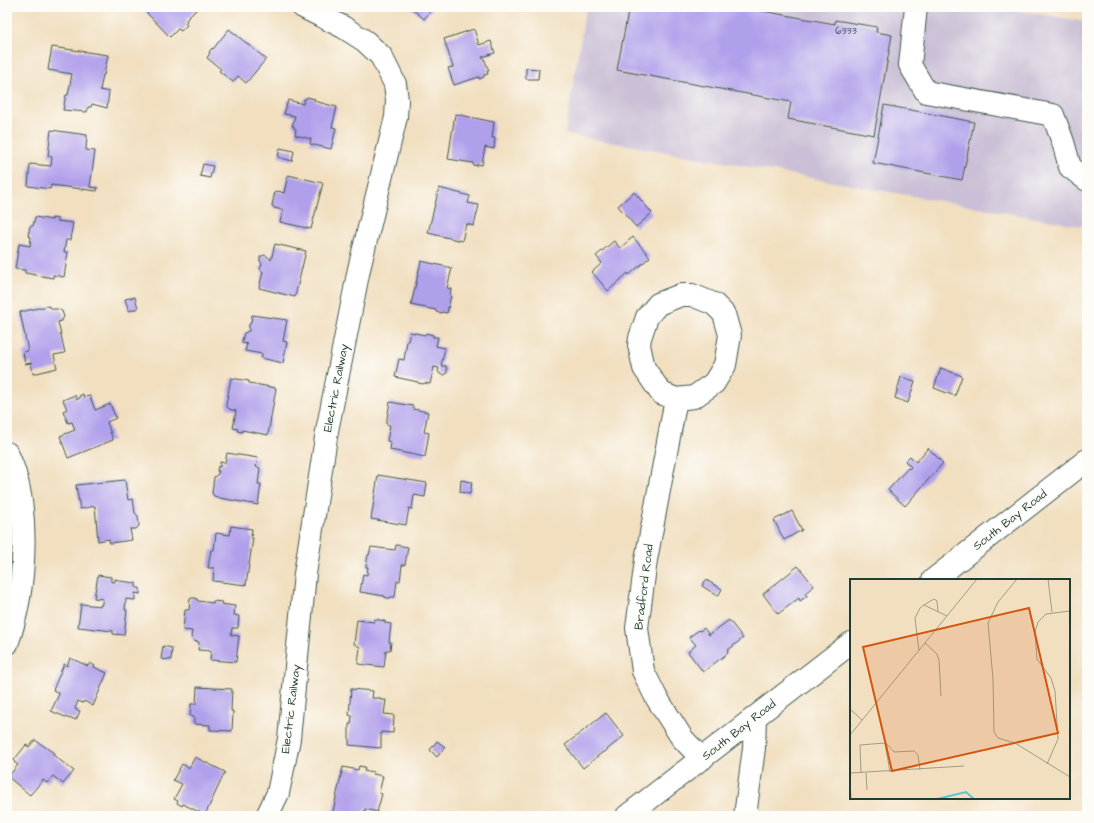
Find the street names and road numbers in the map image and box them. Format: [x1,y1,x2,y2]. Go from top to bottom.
street label: Electric Railway [319,342,354,434]
street label: South Bay Road [969,486,1051,555]
street label: Bradford Road [630,543,658,631]
street label: Electric Railway [277,663,306,755]
street label: South Bay Road [698,696,780,765]

